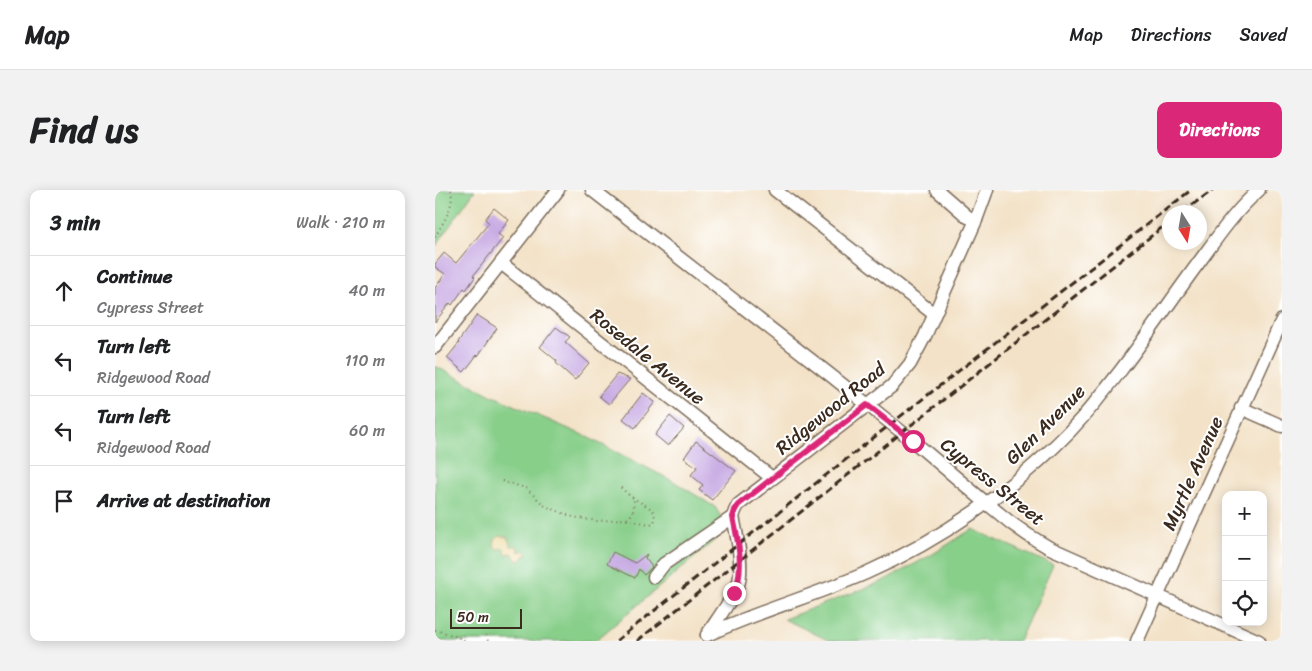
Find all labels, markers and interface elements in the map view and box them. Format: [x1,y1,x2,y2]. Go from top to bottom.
text: Map [25,14,69,56]
text: Map [1070,19,1103,51]
text: Directions [1131,19,1212,51]
text: Saved [1240,19,1287,51]
text: Find us [30,99,138,161]
button: Directions [1157,102,1282,158]
text: 3 min [50,204,100,242]
north arrow [1162,205,1207,250]
text: Walk · 210 m [296,208,385,237]
text: Continue [97,260,173,293]
text: 40 m [348,276,385,305]
icon: ahead [50,277,78,305]
text: Cypress Street [97,293,204,322]
street label: Rosedale Avenue [583,299,713,414]
text: Turn left [97,330,170,363]
text: 110 m [345,346,385,375]
icon: left [50,347,78,375]
street label: Ridgewood Road [768,353,894,463]
text: Ridgewood Road [97,363,210,392]
street label: Glen Avenue [997,376,1094,473]
text: Turn left [97,400,170,433]
street label: Myrtle Avenue [1153,410,1232,536]
text: 60 m [349,416,385,445]
icon: left [50,417,78,445]
street label: Cypress Street [933,429,1052,534]
route start [902,430,925,453]
text: Ridgewood Road [97,433,210,462]
text: Arrive at destination [97,484,270,517]
icon: arrive [50,487,78,515]
map controls [1222,491,1267,626]
button: + [1222,491,1267,536]
button: − [1222,536,1267,581]
button: locate [1222,581,1267,626]
route end [723,582,746,605]
text: 50 m [457,605,489,630]
scale bar [450,606,523,629]

